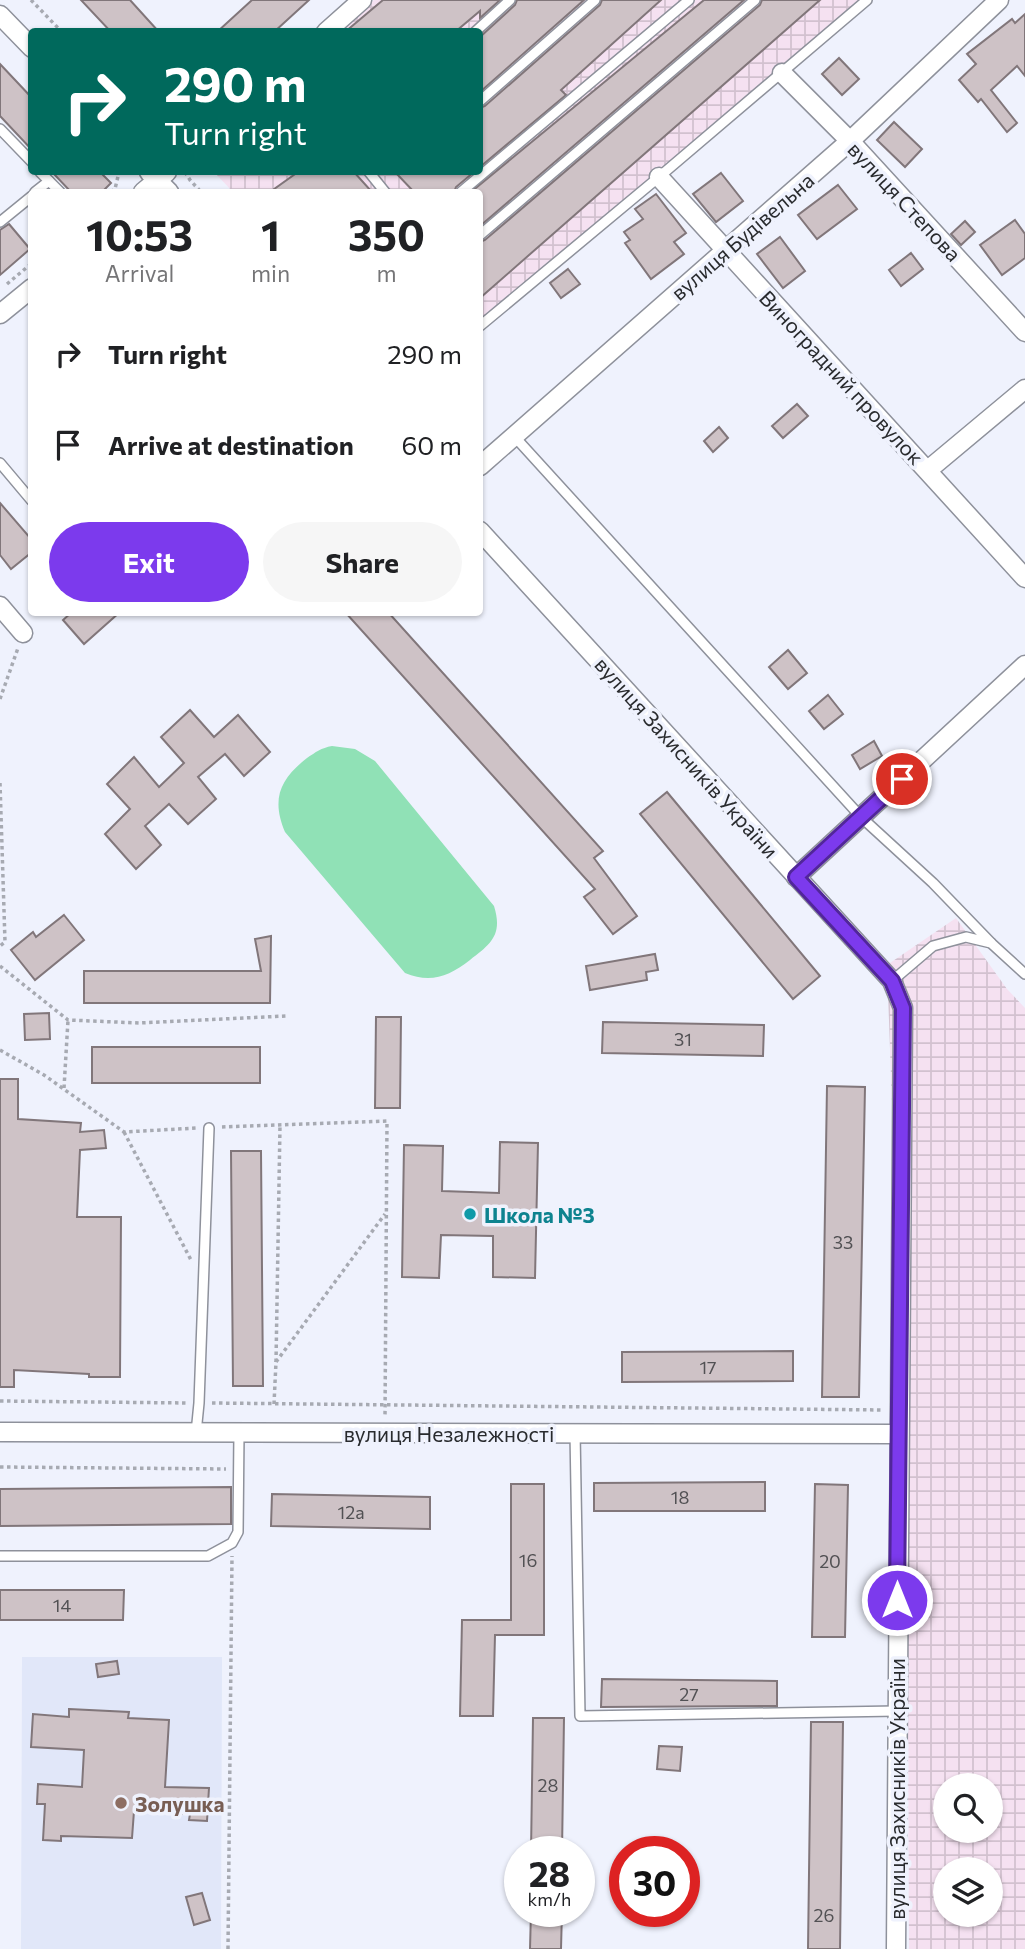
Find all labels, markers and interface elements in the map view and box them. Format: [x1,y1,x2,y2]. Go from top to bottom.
text: 290 m [164,52,306,112]
icon: right [49,56,140,147]
text: Turn right [164,112,307,152]
street label: вулиця Степова [843,136,967,266]
street label: вулиця Будівельна [665,167,819,305]
text: 10:53 [86,208,193,260]
text: 1 [261,208,280,260]
text: 350 [348,208,425,260]
text: Arrival [105,259,174,287]
text: min [251,259,290,287]
text: m [377,259,397,287]
street label: Виноградний провулок [755,285,929,469]
icon: right [49,335,87,373]
text: Turn right [108,338,227,369]
text: 290 m [387,338,462,369]
icon: arrive [49,426,87,464]
text: Arrive at destination [108,429,354,460]
text: 60 m [402,429,462,460]
button: Exit [49,522,249,602]
button: Share [263,522,462,602]
street label: вулиця Захисників України [590,651,784,863]
pin [872,749,932,809]
icon: arrive [883,760,921,798]
house number: 31 [674,1028,692,1050]
place label: Школа №3 [484,1202,595,1227]
marker: Школа №3 [462,1206,478,1222]
house number: 33 [833,1231,853,1253]
house number: 17 [699,1356,717,1378]
street label: вулиця Незалежності [344,1421,554,1446]
house number: 18 [671,1486,689,1508]
house number: 12а [337,1501,365,1523]
house number: 16 [519,1549,537,1571]
house number: 20 [819,1550,841,1572]
position arrow [860,1563,934,1637]
house number: 14 [53,1594,71,1616]
street label: вулиця Захисників України [884,1658,909,1920]
house number: 27 [679,1683,699,1705]
map controls [933,1773,1003,1927]
button: search [933,1773,1003,1843]
house number: 28 [538,1774,559,1796]
place label: Золушка [135,1791,225,1816]
marker: Золушка [113,1795,129,1811]
speed limit sign: 30 [609,1836,700,1927]
text: 28 [529,1851,570,1894]
button: layers [933,1857,1003,1927]
text: km/h [528,1888,571,1910]
house number: 26 [814,1904,834,1926]

